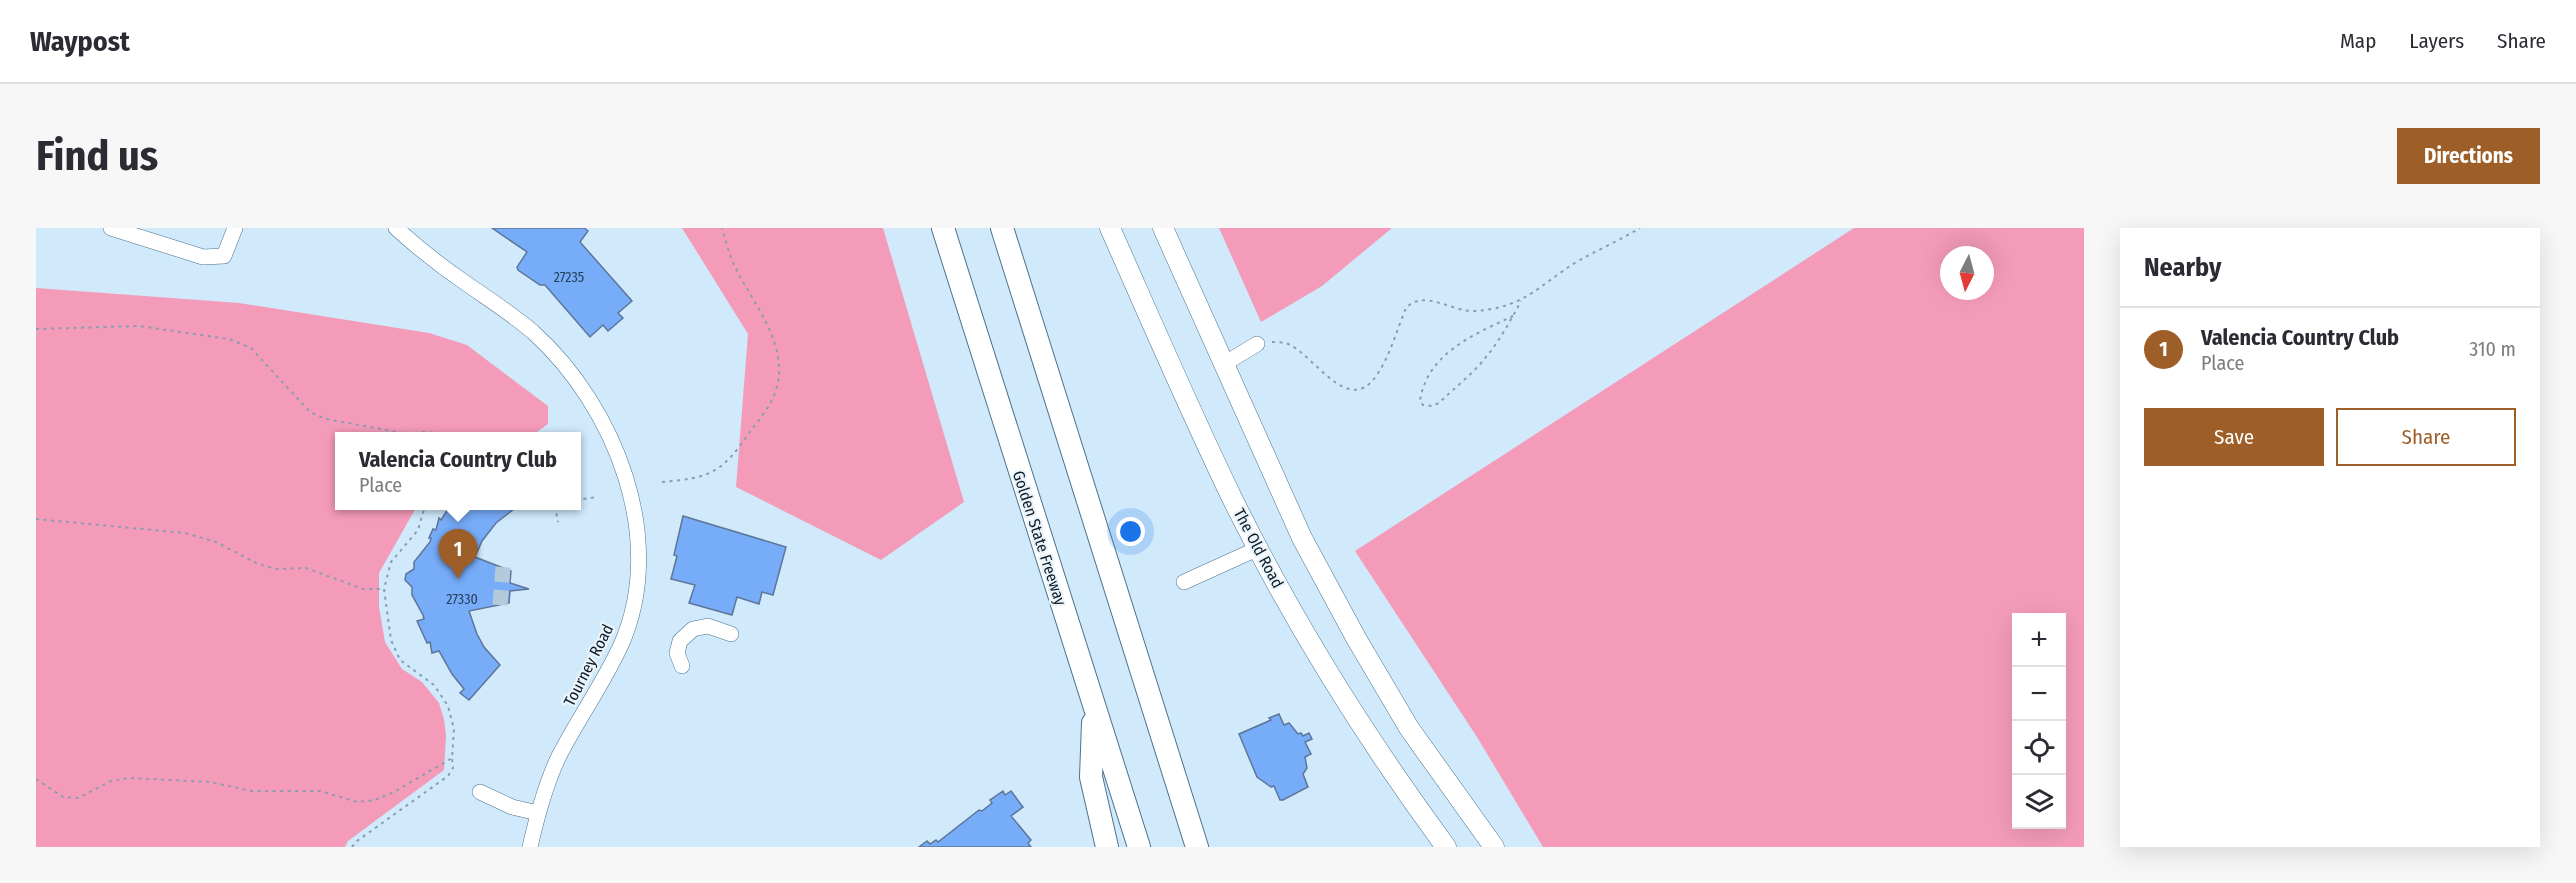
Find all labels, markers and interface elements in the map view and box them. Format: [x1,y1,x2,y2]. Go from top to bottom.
text: Waypost [30,25,130,58]
text: Map [2340,28,2376,54]
text: Layers [2409,28,2464,54]
text: Share [2497,28,2546,54]
button: Directions [2397,128,2540,184]
text: Find us [36,131,158,181]
north arrow [1940,246,1994,300]
text: Nearby [2144,252,2221,283]
house number: 27235 [554,269,584,286]
text: Valencia Country Club [2201,324,2399,351]
text: 1 [2159,337,2168,361]
text: 310 m [2469,337,2516,361]
text: Place [2201,351,2244,375]
button: Save [2144,408,2324,466]
button: Share [2336,408,2516,466]
popup [335,432,581,510]
text: Valencia Country Club [359,446,557,473]
street label: Golden State Freeway [1009,468,1071,609]
text: Place [359,473,402,497]
street label: The Old Road [1230,505,1287,591]
your location [1116,517,1145,546]
pin: 1 [438,530,478,579]
house number: 27330 [446,591,478,608]
map controls [2012,613,2066,829]
button: + [2012,613,2066,667]
street label: Tourney Road [560,621,617,709]
button: − [2012,667,2066,721]
button: locate [2012,721,2066,775]
button: layers [2012,775,2066,829]

